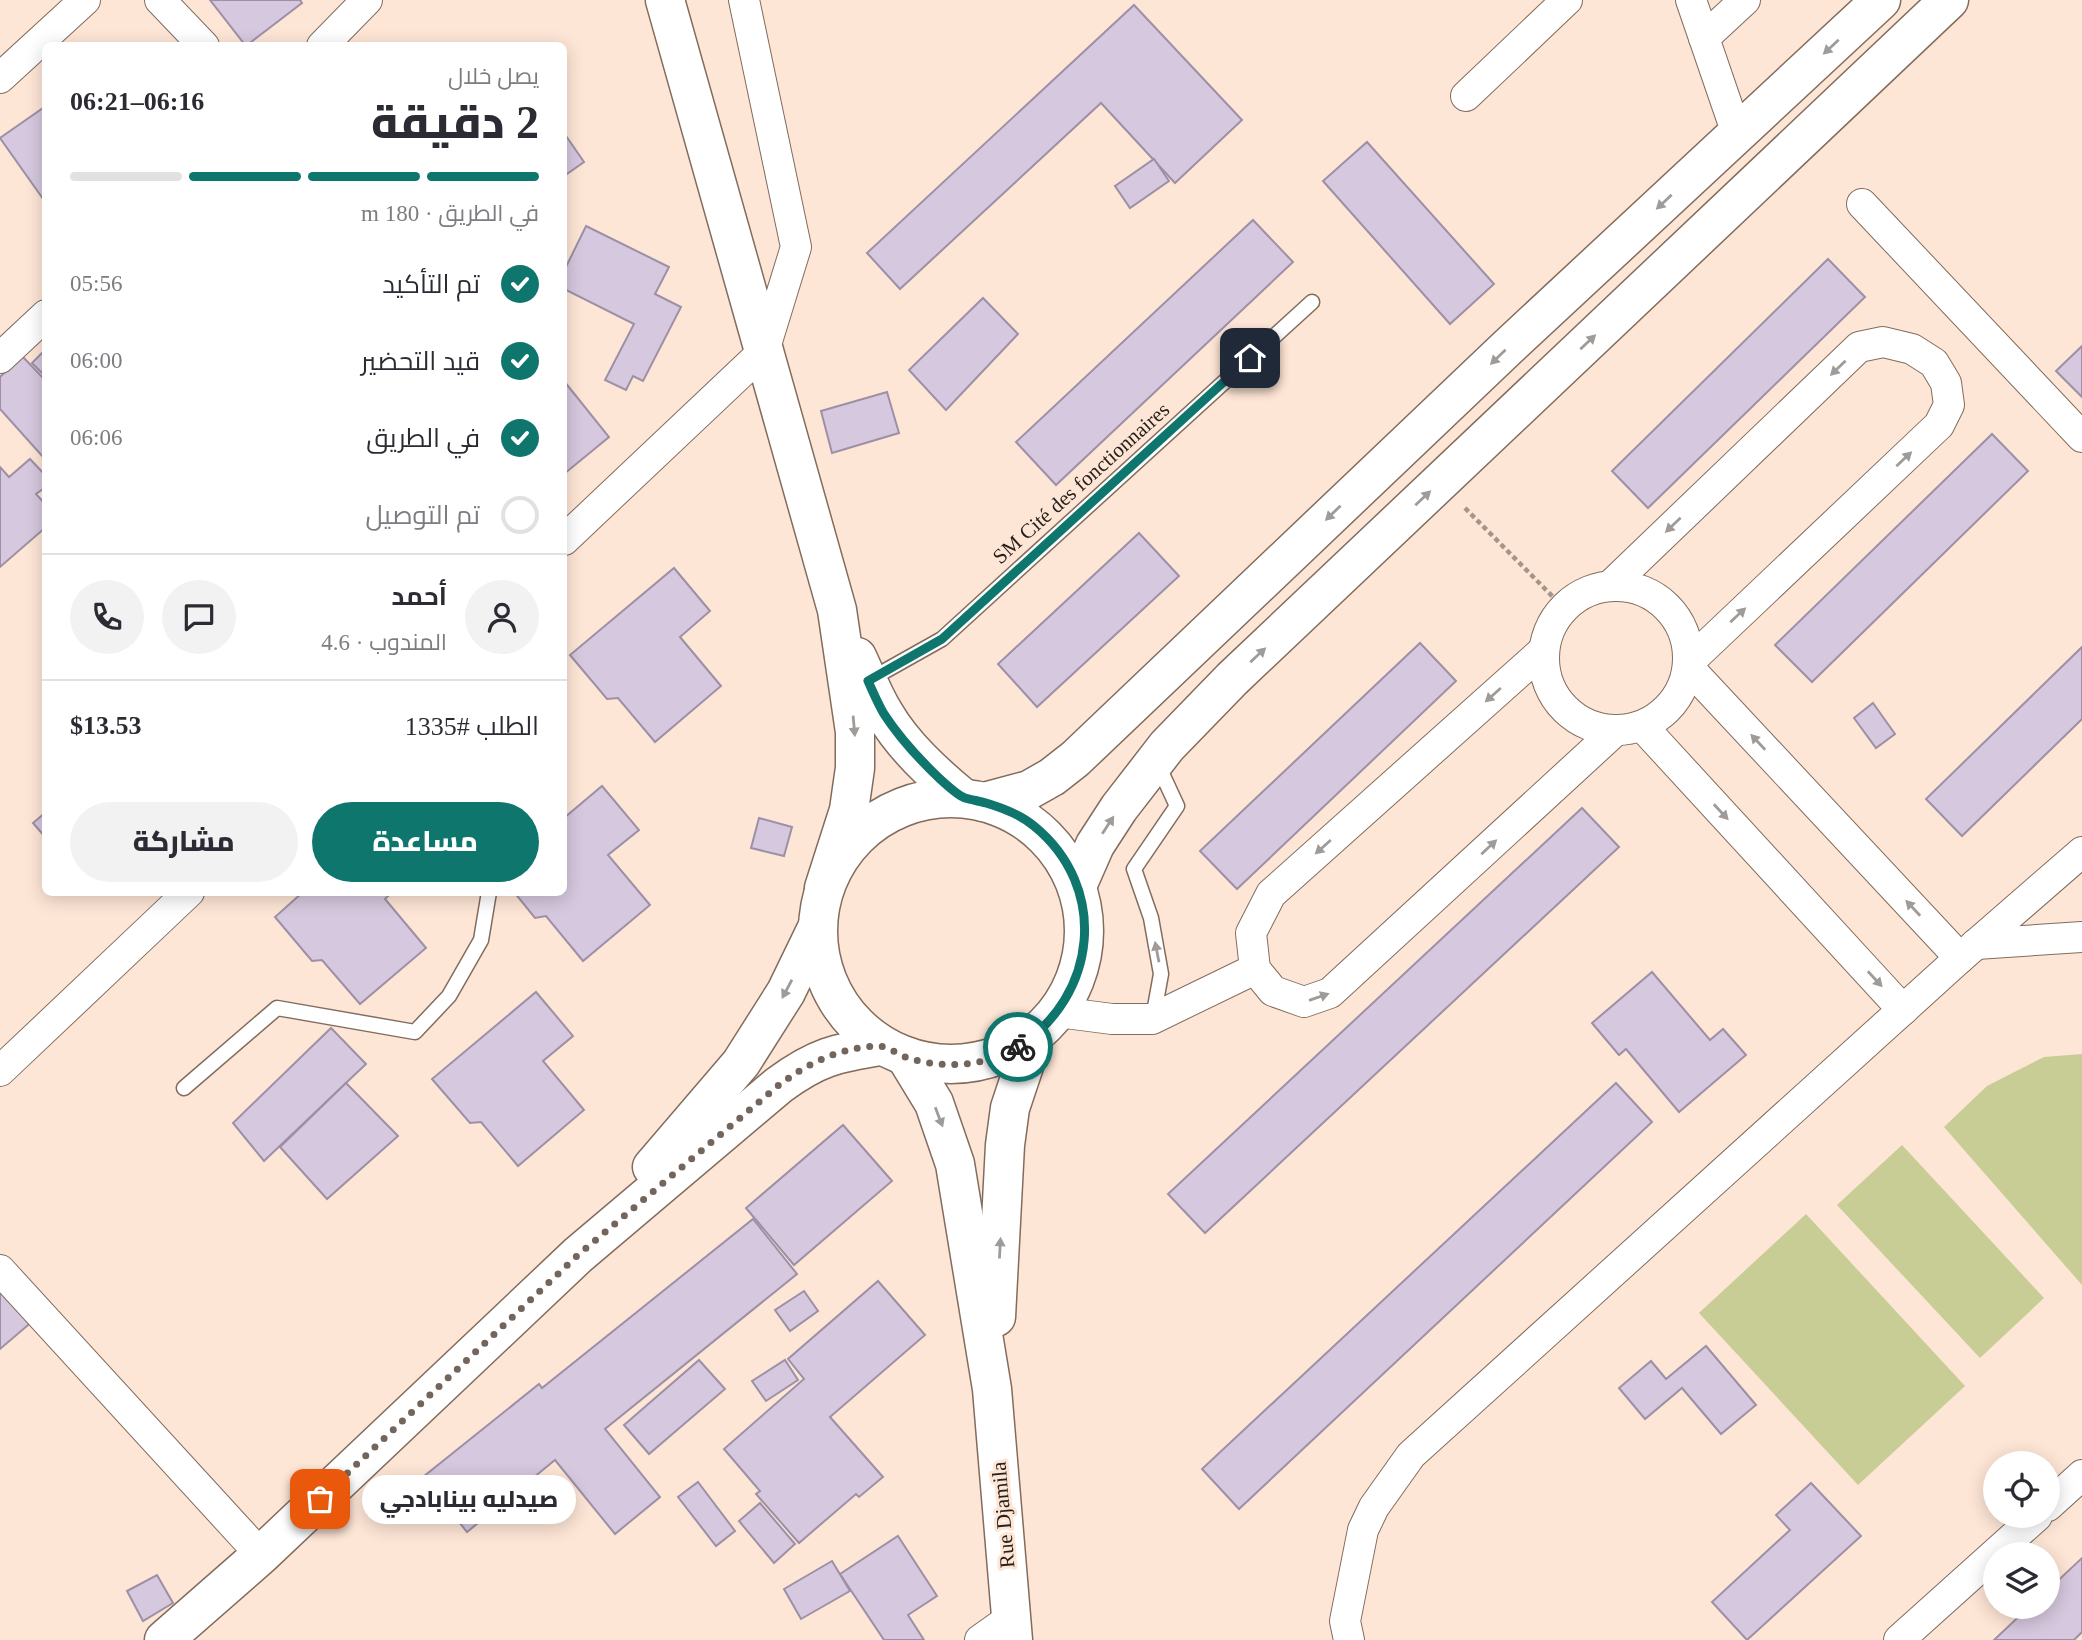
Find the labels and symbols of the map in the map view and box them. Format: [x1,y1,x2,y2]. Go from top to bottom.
one-way arrow [1823,38,1840,54]
one-way arrow [1656,193,1673,209]
pin [1220,328,1280,388]
one-way arrow [1579,334,1596,350]
one-way arrow [1490,348,1507,364]
one-way arrow [1829,359,1846,376]
street label: SM Cité des fonctionnaires [988,397,1174,569]
one-way arrow [1895,451,1913,467]
one-way arrow [1414,491,1431,507]
one-way arrow [1325,505,1342,521]
one-way arrow [1665,517,1682,534]
one-way arrow [1730,607,1747,624]
one-way arrow [1249,647,1266,663]
one-way arrow [1485,687,1502,703]
one-way arrow [849,715,860,737]
one-way arrow [1750,733,1766,751]
one-way arrow [1713,803,1729,821]
one-way arrow [1101,816,1115,834]
one-way arrow [1315,839,1332,854]
one-way arrow [1480,840,1497,856]
one-way arrow [1906,900,1922,917]
one-way arrow [1151,941,1162,963]
one-way arrow [1867,970,1883,987]
one-way arrow [781,979,792,999]
one-way arrow [1308,991,1329,1002]
courier [983,1012,1053,1082]
one-way arrow [934,1106,945,1127]
one-way arrow [994,1236,1005,1258]
street label: Rue Djamila [986,1460,1020,1569]
pin [290,1469,350,1529]
callout: صيدليه بينابادجي [362,1474,576,1524]

